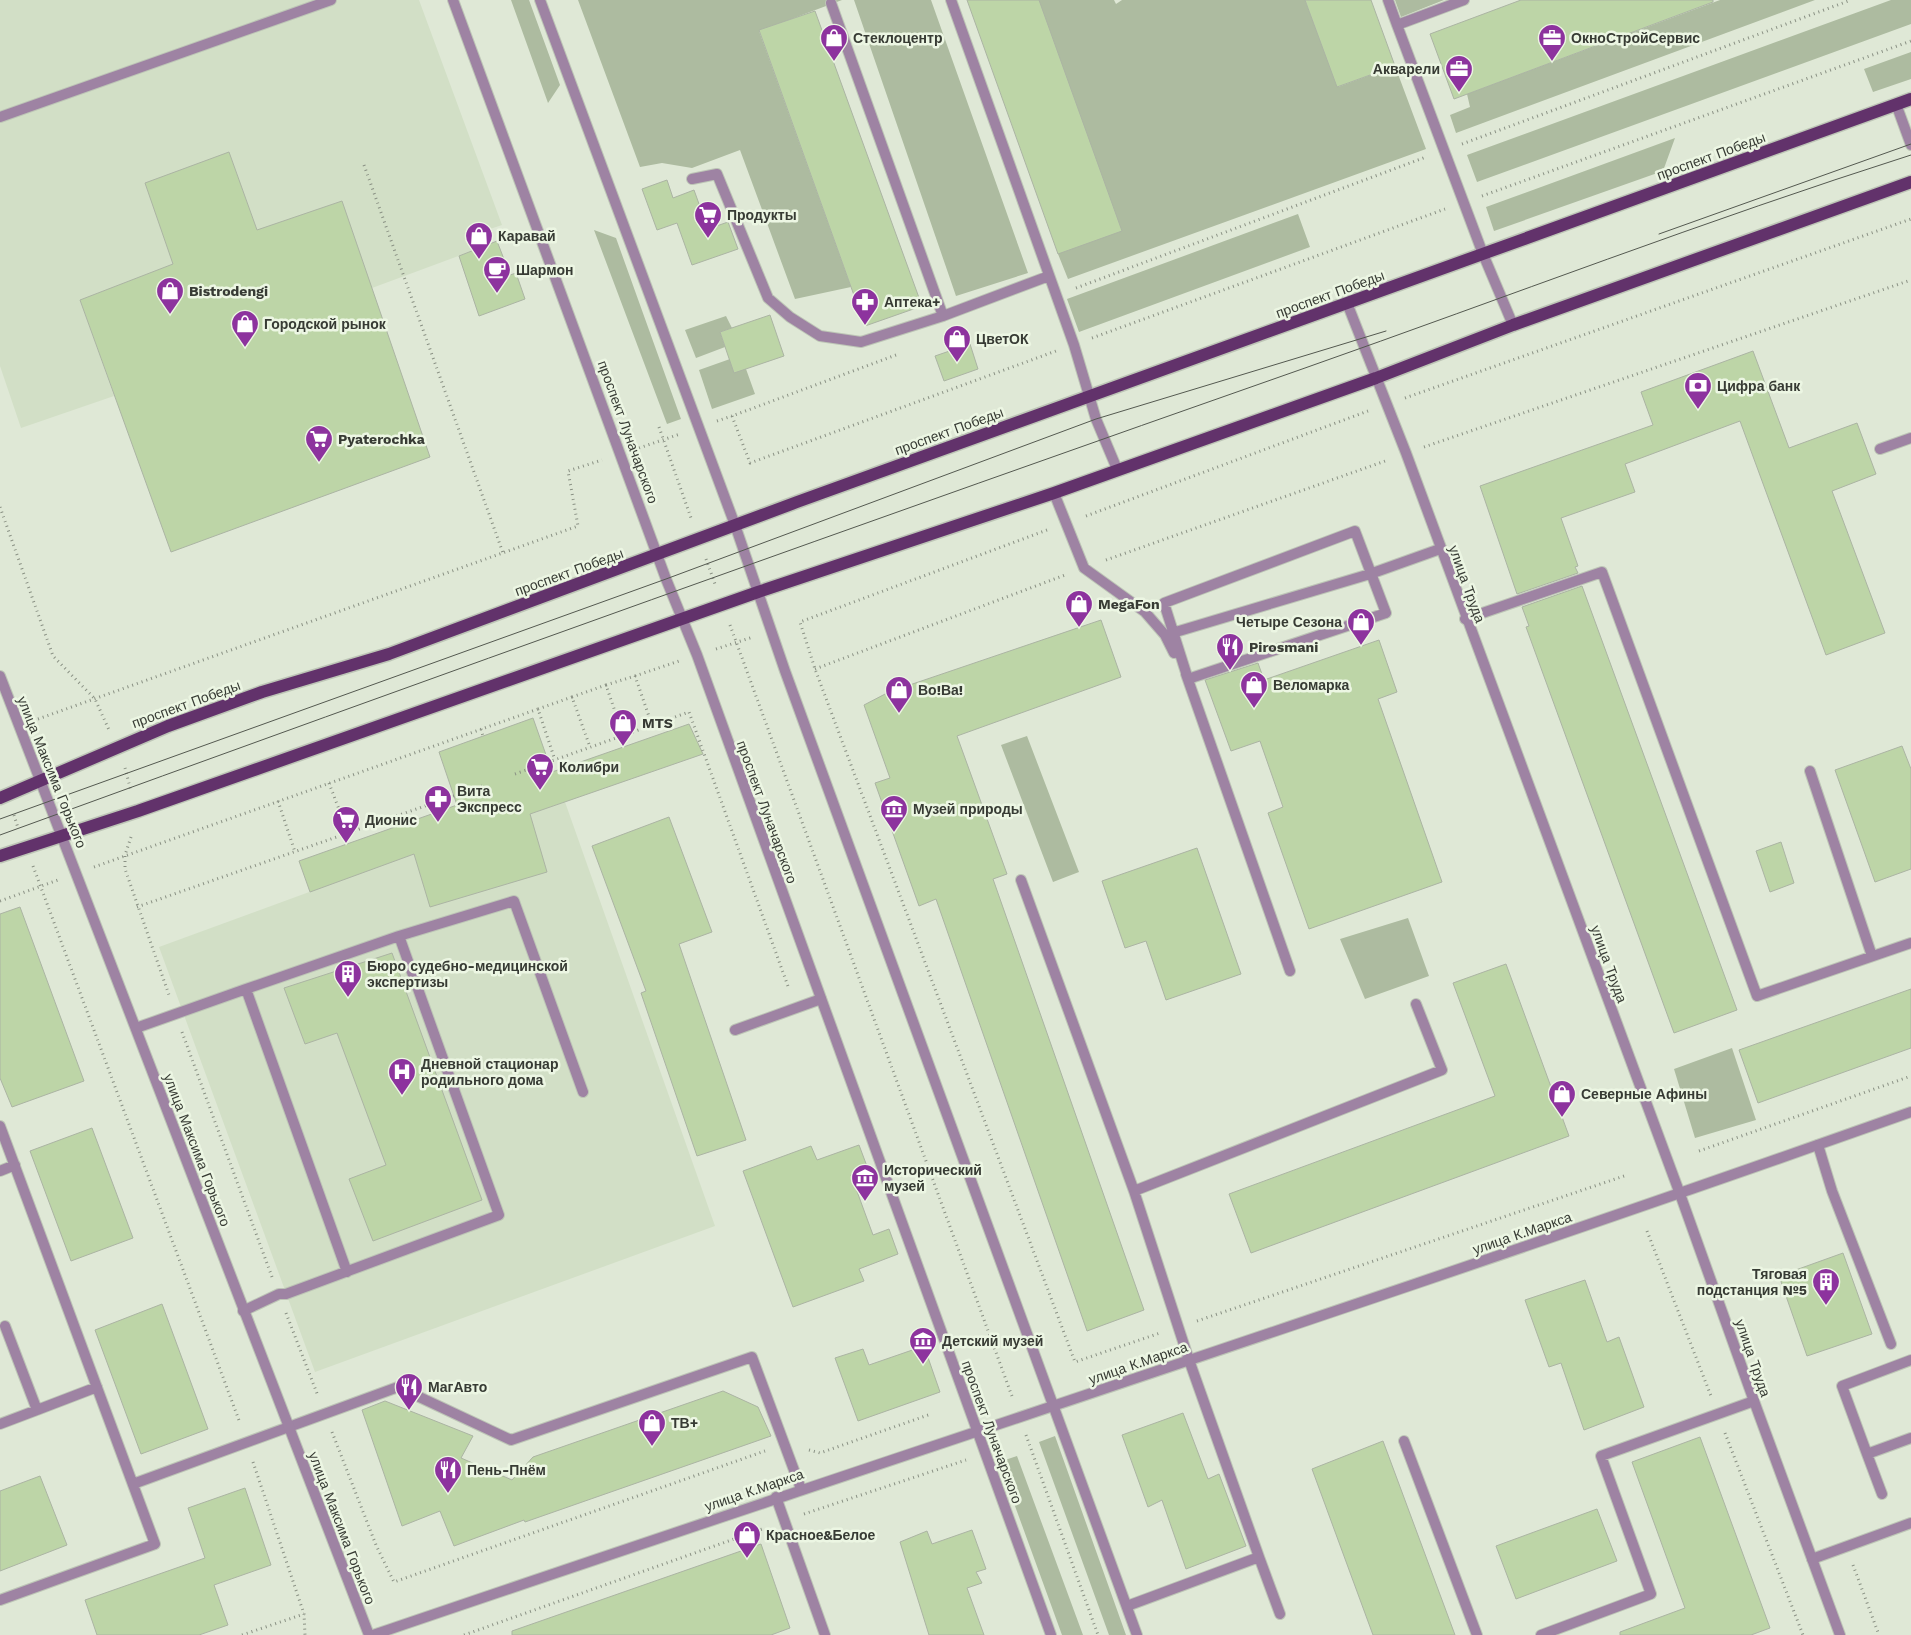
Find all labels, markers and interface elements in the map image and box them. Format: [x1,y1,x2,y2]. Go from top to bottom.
shop icon: Стеклоцентр [819,23,849,62]
office icon: ОкноСтройСервис [1537,23,1567,62]
place label: Стеклоцентр [853,30,942,46]
place label: ОкноСтройСервис [1571,30,1700,46]
office icon: Акварели [1444,54,1474,93]
place label: Акварели [1373,61,1440,77]
street label: проспект Победы [1655,129,1767,183]
supermarket icon: Продукты [693,200,723,239]
place label: Продукты [727,207,797,223]
shop icon: Каравай [464,221,494,260]
place label: Каравай [498,228,556,244]
cafe icon: Шармон [482,255,512,294]
place label: Шармон [516,262,573,278]
street label: проспект Победы [1274,267,1386,321]
shop icon: Bistrodengi [155,276,185,315]
place label: Bistrodengi [189,283,268,299]
pharmacy icon: Аптека+ [850,287,880,326]
place label: Аптека+ [884,294,940,310]
shop icon: Городской рынок [230,309,260,348]
place label: Городской рынок [264,316,387,332]
shop icon: ЦветОК [942,324,972,363]
place label: ЦветОК [976,331,1029,347]
street label: проспект Луначарского [595,358,661,506]
bank icon: Цифра банк [1683,371,1713,410]
place label: Цифра банк [1717,378,1801,394]
street label: проспект Победы [893,404,1005,458]
supermarket icon: Pyaterochka [304,424,334,463]
place label: Pyaterochka [338,431,426,447]
street label: улица Труда [1446,543,1488,625]
street label: проспект Победы [513,545,625,599]
shop icon: MegaFon [1064,589,1094,628]
place label: MegaFon [1098,596,1160,612]
shop icon: Четыре Сезона [1346,607,1376,646]
place label: Четыре Сезона [1236,614,1342,630]
restaurant icon: Pirosmani [1215,632,1245,671]
place label: Pirosmani [1249,639,1318,655]
shop icon: Веломарка [1239,670,1269,709]
shop icon: Во!Ва! [884,675,914,714]
street label: проспект Победы [130,677,242,731]
place label: Веломарка [1273,677,1349,693]
place label: Во!Ва! [918,682,963,698]
street label: улица Максима Горького [14,694,90,850]
shop icon: MTS [608,708,638,747]
place label: MTS [642,715,673,731]
street label: проспект Луначарского [734,738,800,886]
supermarket icon: Колибри [525,752,555,791]
place label: Колибри [559,759,619,775]
place label: Вита Экспресс [457,783,522,815]
pharmacy icon: Вита Экспресс [423,784,453,823]
museum icon: Музей природы [879,794,909,833]
place label: Музей природы [913,801,1023,817]
supermarket icon: Дионис [331,805,361,844]
place label: Дионис [365,812,417,828]
street label: улица Труда [1588,923,1630,1005]
place label: Бюро судебно-медицинской экспертизы [367,958,568,990]
building icon: Бюро судебно-медицинской экспертизы [333,959,363,998]
place label: Дневной стационар родильного дома [421,1056,558,1088]
hospital icon: Дневной стационар родильного дома [387,1057,417,1096]
street label: улица Максима Горького [160,1071,234,1229]
shop icon: Северные Афины [1547,1079,1577,1118]
place label: Северные Афины [1581,1086,1707,1102]
place label: Исторический музей [884,1162,982,1194]
museum icon: Исторический музей [850,1163,880,1202]
street label: улица К.Маркса [1470,1209,1574,1257]
place label: Тяговая подстанция №5 [1697,1266,1807,1298]
building icon: Тяговая подстанция №5 [1811,1267,1841,1306]
street label: улица Труда [1732,1317,1774,1399]
museum icon: Детский музей [908,1326,938,1365]
place label: Детский музей [942,1333,1043,1349]
street label: улица К.Маркса [1086,1339,1190,1387]
street label: проспект Луначарского [959,1358,1025,1506]
restaurant icon: МагАвто [394,1372,424,1411]
place label: МагАвто [428,1379,487,1395]
shop icon: ТВ+ [637,1408,667,1447]
place label: ТВ+ [671,1415,698,1431]
street label: улица Максима Горького [305,1449,379,1607]
restaurant icon: Пень-Пнём [433,1455,463,1494]
place label: Пень-Пнём [467,1462,546,1478]
street label: улица К.Маркса [702,1466,806,1514]
shop icon: Красное&Белое [732,1520,762,1559]
place label: Красное&Белое [766,1527,876,1543]

